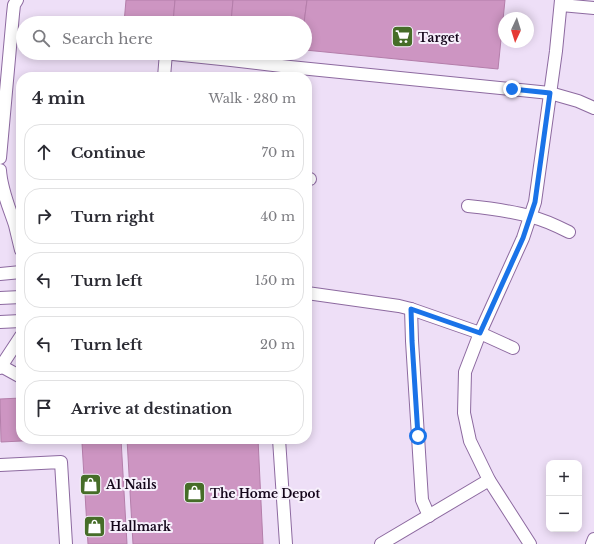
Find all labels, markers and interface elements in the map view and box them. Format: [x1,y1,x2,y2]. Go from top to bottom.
north arrow [498,12,534,48]
search box [16,16,312,60]
supermarket icon: Target [390,24,416,50]
icon: search [30,27,52,49]
text: Search here [62,29,153,48]
place label: Target [418,30,460,45]
route end [503,80,521,98]
text: 4 min [32,88,85,109]
text: Walk · 280 m [209,90,296,107]
icon: ahead [33,141,55,163]
text: Continue [71,143,146,162]
text: 70 m [262,144,295,161]
icon: right [33,205,55,227]
text: Turn right [71,207,154,226]
text: 40 m [260,208,295,225]
icon: left [33,269,55,291]
text: Turn left [71,271,142,290]
text: 150 m [255,272,295,289]
icon: left [33,333,55,355]
text: Turn left [71,335,142,354]
text: 20 m [260,336,295,353]
icon: arrive [33,397,55,419]
text: Arrive at destination [71,399,232,418]
route start [409,427,427,445]
map controls [546,460,582,532]
button: + [546,460,582,496]
shop icon: A1 Nails [78,471,104,497]
place label: A1 Nails [105,477,157,492]
shop icon: The Home Depot [182,480,208,506]
place label: The Home Depot [210,486,321,501]
button: − [546,496,582,532]
shop icon: Hallmark [82,513,108,539]
place label: Hallmark [110,519,172,534]

